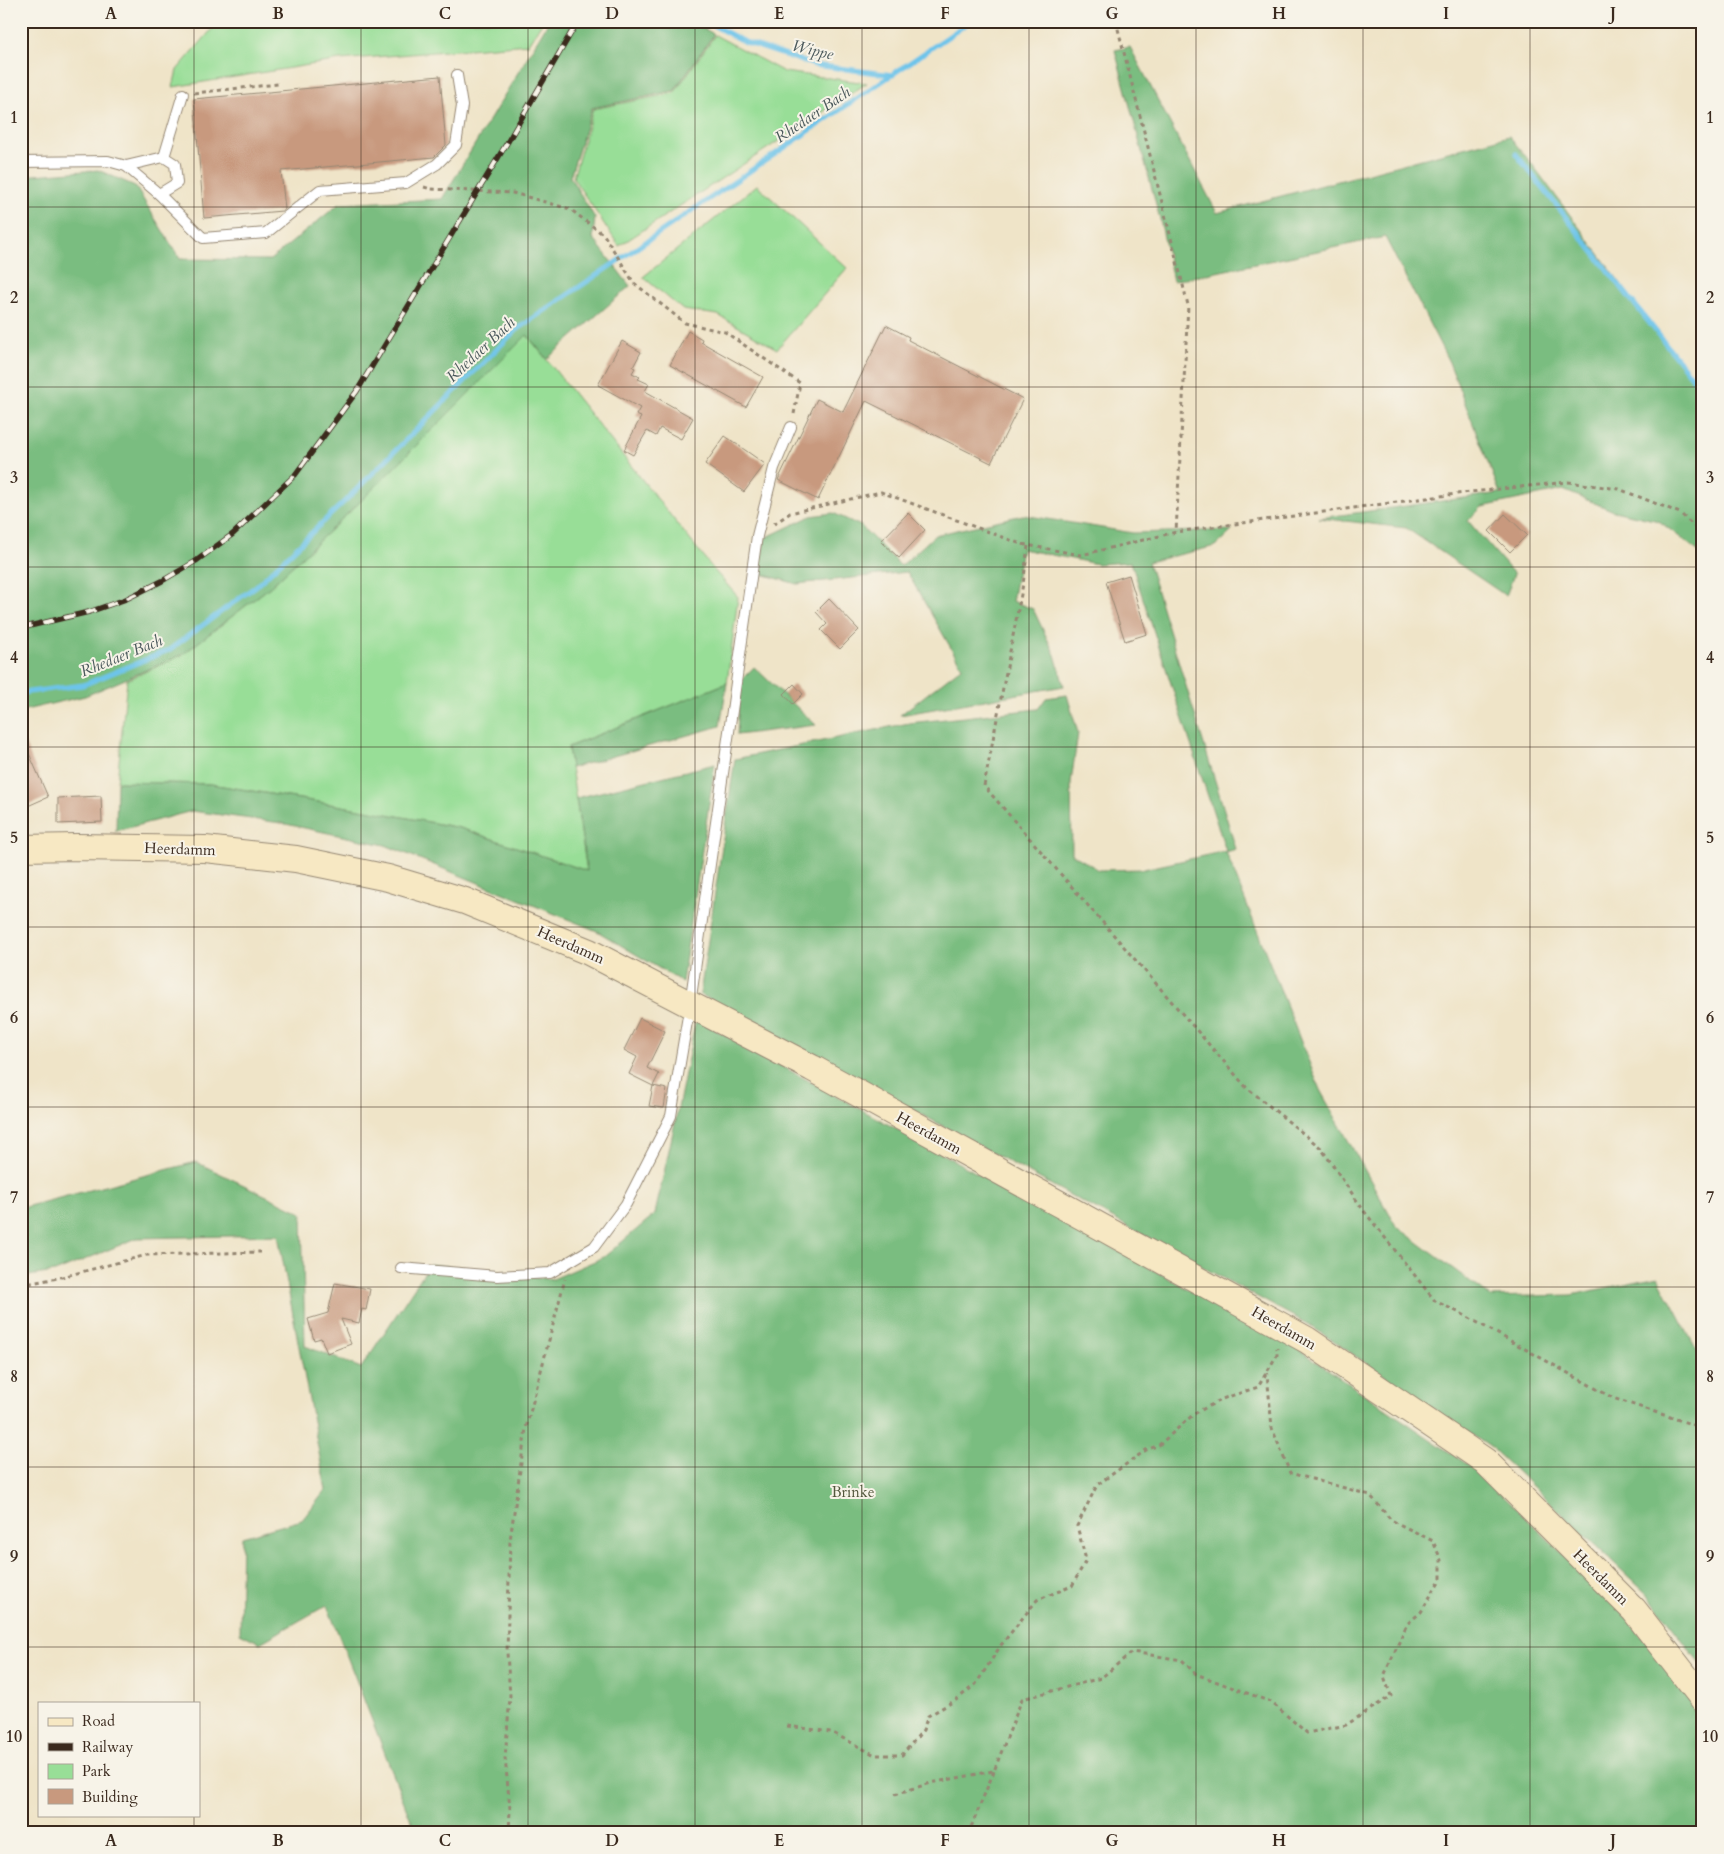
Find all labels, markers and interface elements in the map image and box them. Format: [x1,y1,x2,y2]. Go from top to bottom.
text: A [105,3,117,25]
text: B [272,3,284,25]
text: C [439,3,451,25]
text: D [605,3,619,25]
text: E [774,3,784,25]
text: F [940,3,950,25]
text: G [1105,3,1119,25]
text: H [1272,3,1286,25]
text: I [1443,3,1449,25]
text: J [1608,3,1616,25]
water label: Wippe [790,35,836,66]
water label: Rhedaer Bach [770,81,855,148]
text: 1 [10,107,18,129]
text: 1 [1706,107,1714,129]
text: 2 [10,287,18,309]
text: 2 [1706,287,1714,309]
water label: Rhedaer Bach [441,312,520,387]
text: 3 [10,467,18,489]
text: 3 [1706,467,1714,489]
water label: Rhedaer Bach [77,629,166,682]
text: 4 [10,647,18,669]
text: 4 [1706,647,1714,669]
text: 5 [10,827,18,849]
text: 5 [1706,827,1714,849]
street label: Heerdamm [144,838,216,860]
street label: Heerdamm [534,921,608,969]
text: 6 [10,1007,18,1029]
text: 6 [1706,1007,1714,1029]
street label: Heerdamm [893,1107,965,1159]
text: 7 [10,1187,18,1209]
text: 7 [1706,1187,1714,1209]
street label: Heerdamm [1248,1301,1320,1355]
text: 8 [10,1366,18,1388]
text: 8 [1706,1366,1714,1388]
park label: Brinke [831,1482,875,1502]
street label: Heerdamm [1569,1545,1634,1610]
text: 9 [10,1546,18,1568]
text: 9 [1706,1546,1714,1568]
legend [38,1702,200,1816]
text: Road [82,1711,115,1731]
text: 10 [6,1726,22,1748]
text: 10 [1702,1726,1718,1748]
text: Railway [82,1737,133,1757]
text: Park [82,1761,111,1781]
text: Building [82,1787,138,1807]
text: A [105,1830,117,1852]
text: B [272,1830,284,1852]
text: C [439,1830,451,1852]
text: D [605,1830,619,1852]
text: E [774,1830,784,1852]
text: F [940,1830,950,1852]
text: G [1105,1830,1119,1852]
text: H [1272,1830,1286,1852]
text: I [1443,1830,1449,1852]
text: J [1608,1830,1616,1852]

